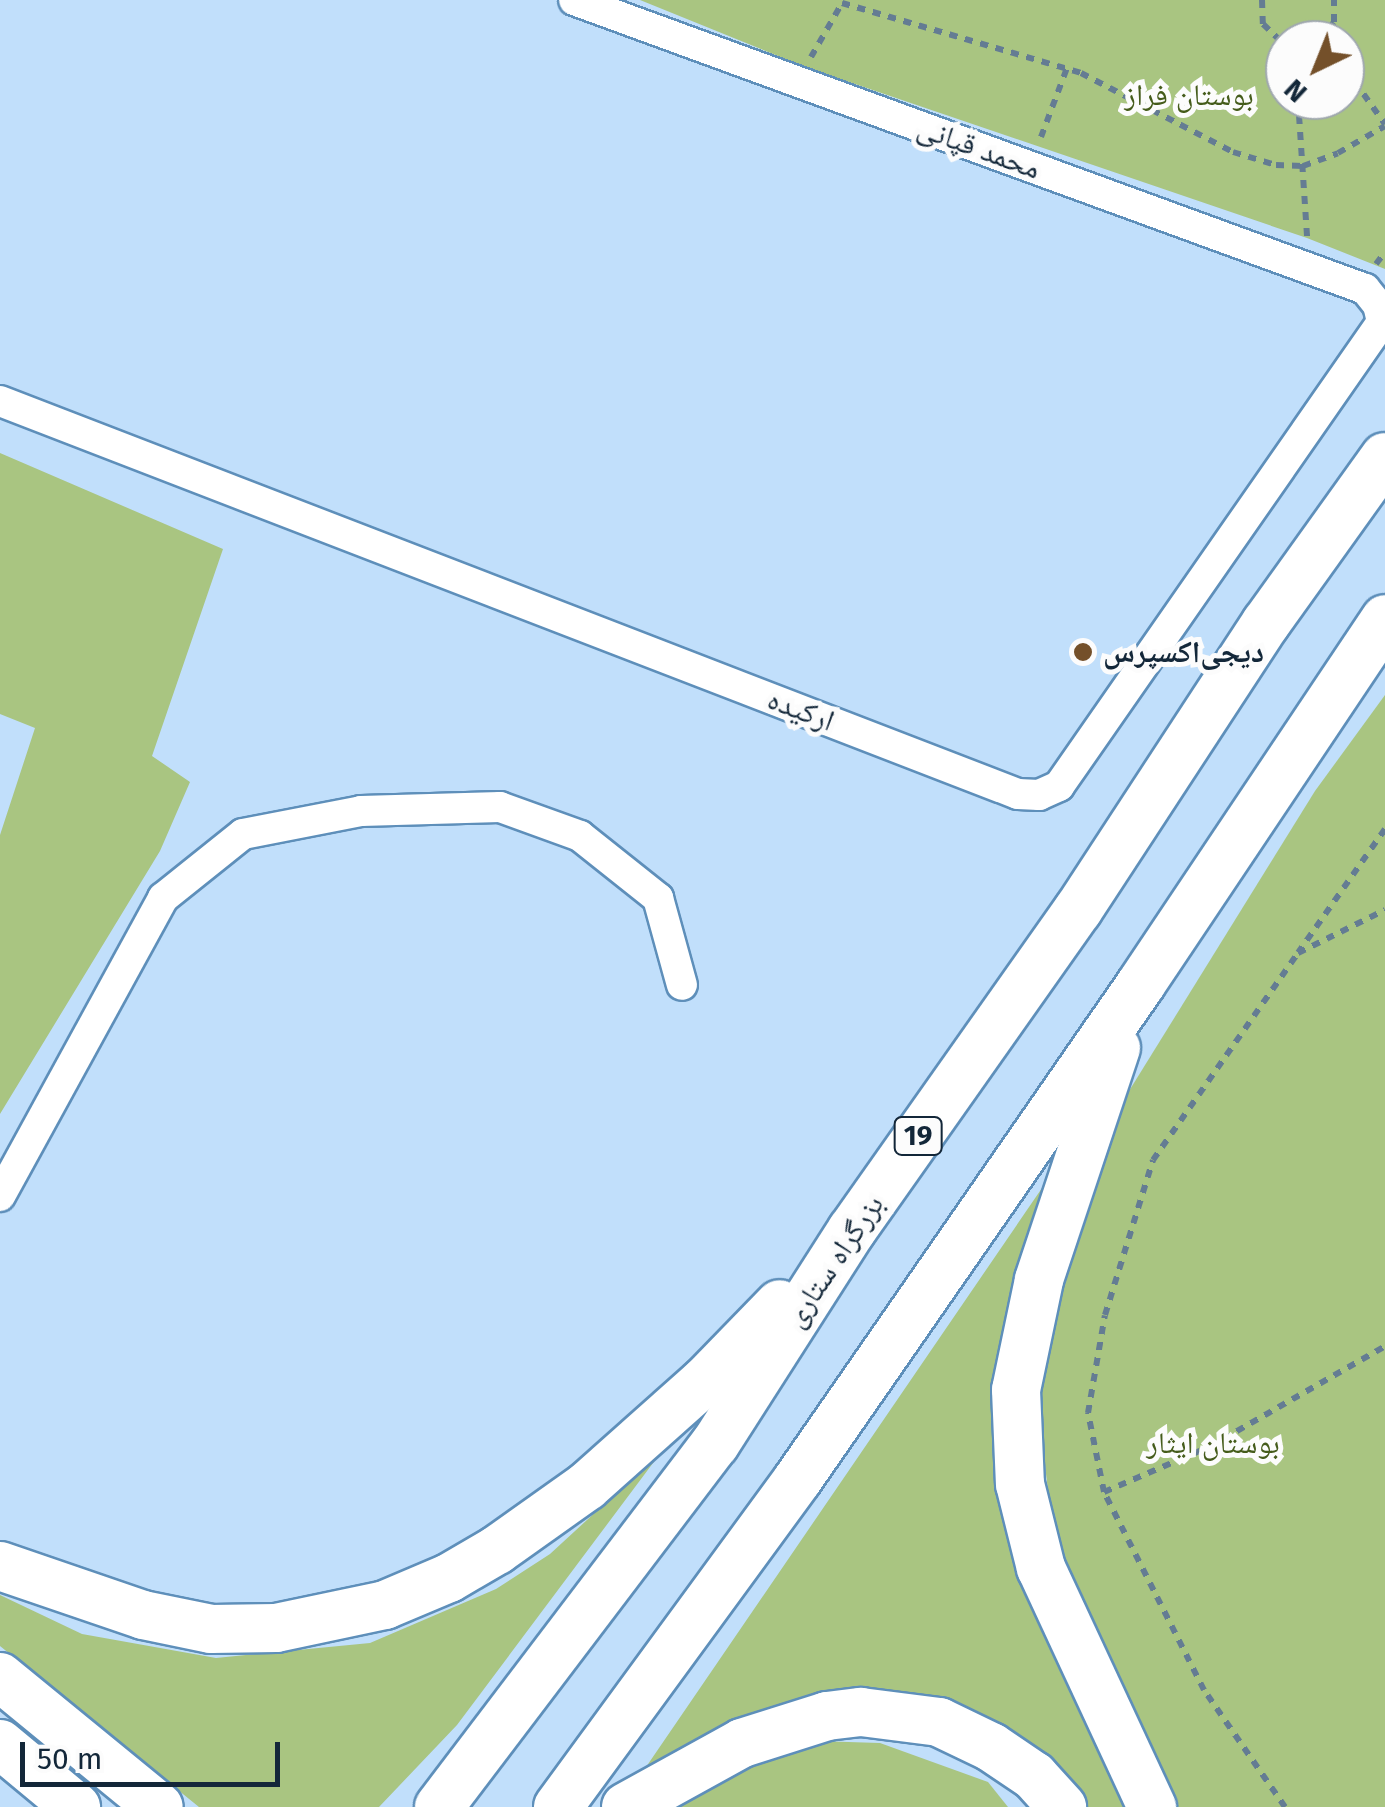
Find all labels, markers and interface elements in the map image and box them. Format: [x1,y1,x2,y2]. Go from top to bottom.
north arrow [1265,20,1365,120]
text: N [1278,72,1314,109]
park label: بوستان فراز [1124,77,1254,113]
street label: محمد قپانی [913,109,1045,187]
place label: دیجی‌اکسپرس [1103,634,1264,670]
marker: دیجی‌اکسپرس [1072,641,1094,663]
street label: ارکیده [763,681,839,739]
road number: 19 [893,1113,943,1159]
street label: بزرگراه ستاری [777,1188,891,1334]
park label: بوستان ایثار [1146,1425,1280,1461]
scale bar [25,1722,285,1784]
text: 50 m [37,1741,102,1777]

